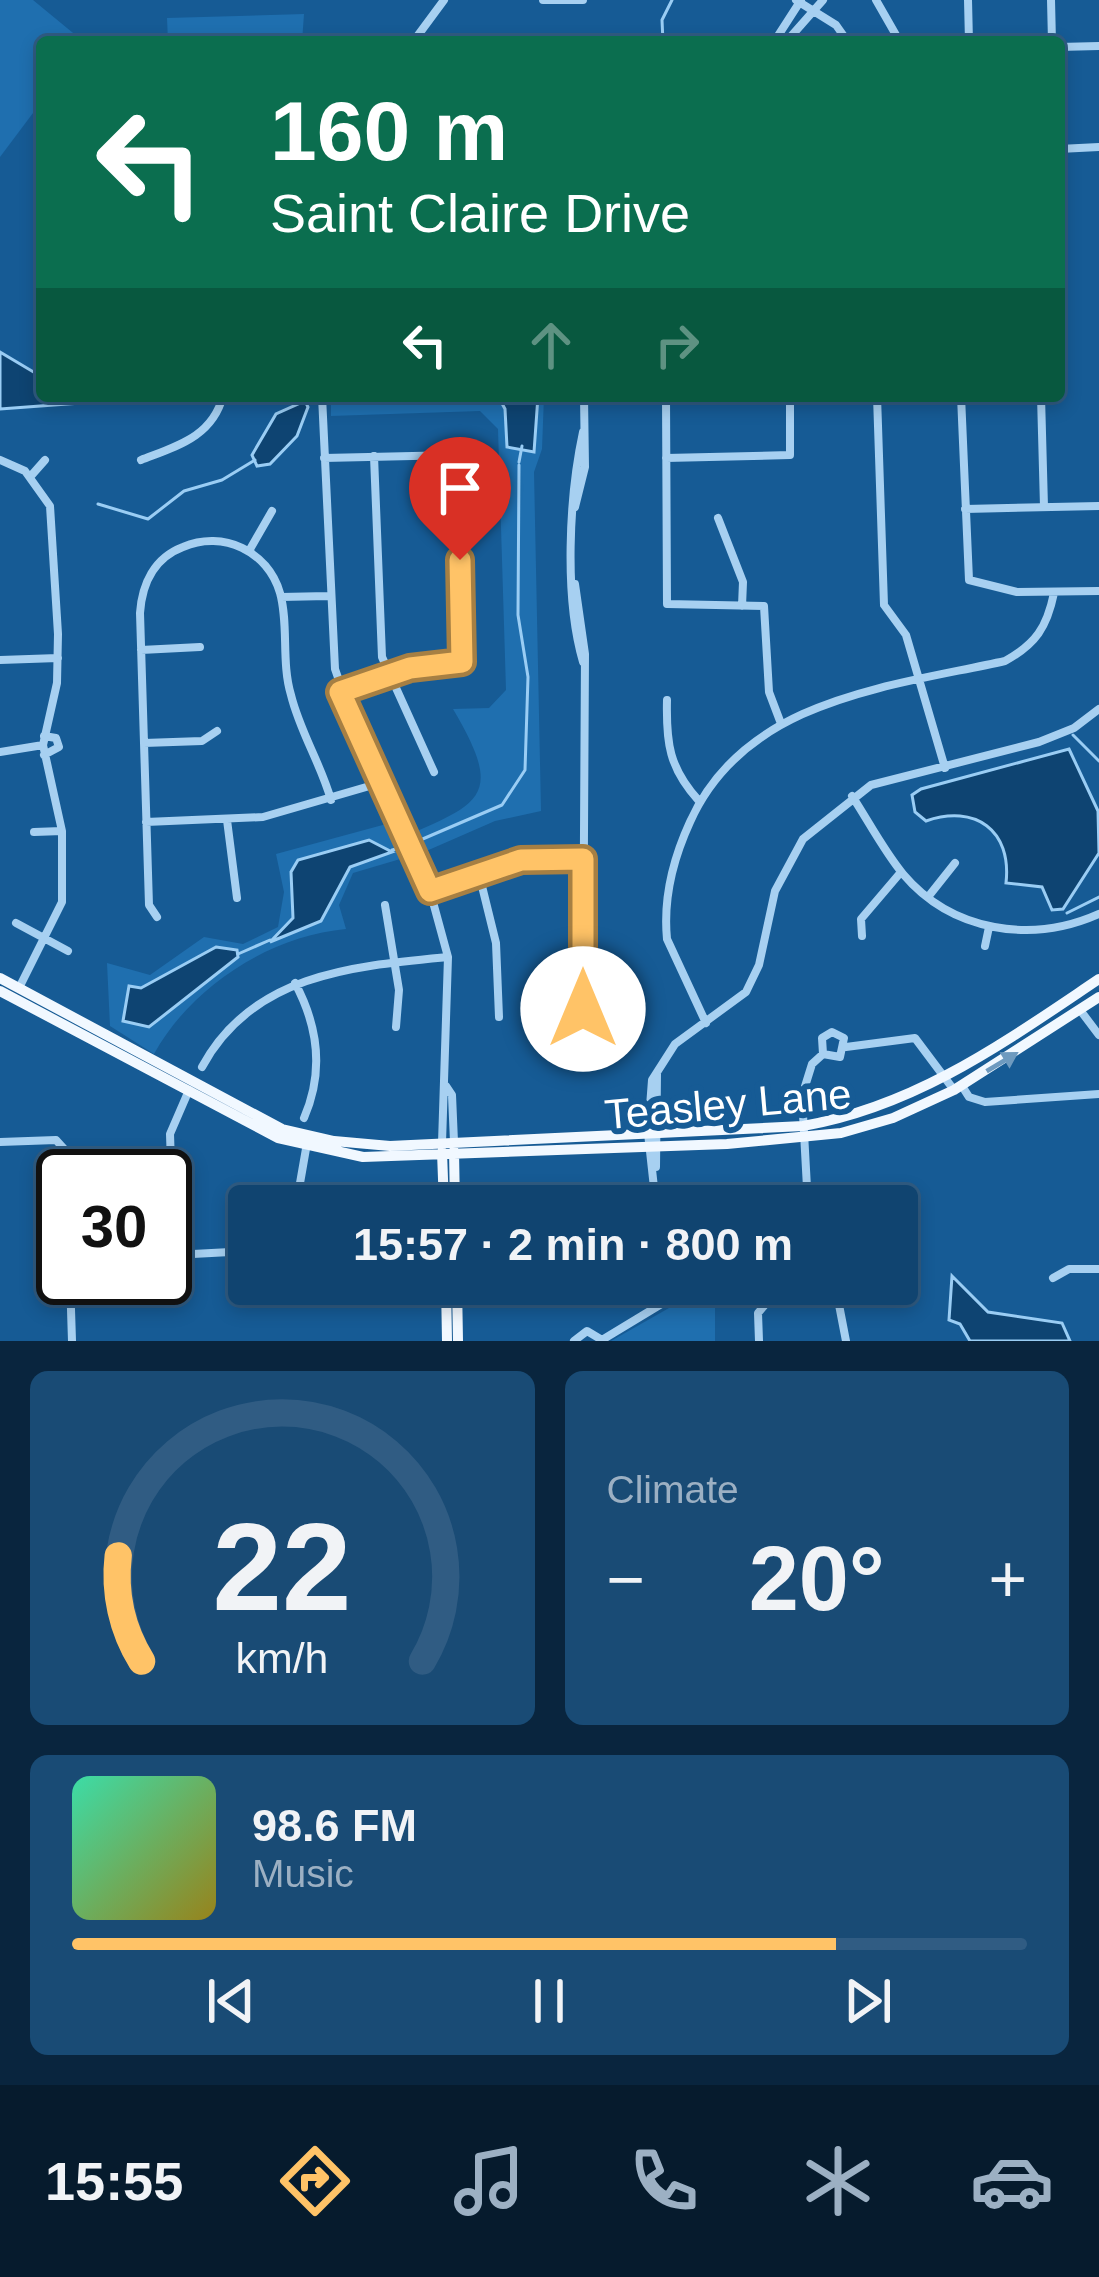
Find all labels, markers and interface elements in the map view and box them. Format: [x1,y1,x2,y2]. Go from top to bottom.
icon: left [72,84,228,240]
text: 160 m [270,84,508,178]
text: Saint Claire Drive [270,183,690,243]
icon: left [392,312,458,378]
icon: ahead [518,312,584,378]
icon: right [644,312,710,378]
pin [409,437,511,560]
icon: arrive [427,455,493,521]
position arrow [520,946,646,1072]
one-way arrow [985,1053,1019,1074]
street label: Teasley Lane [603,1070,853,1138]
speed limit sign: 30 [36,1149,192,1305]
text: 15:57 · 2 min · 800 m [353,1219,793,1270]
text: Climate [607,1468,739,1511]
text: 22 [213,1497,352,1636]
text: 20° [749,1529,885,1629]
text: − [607,1542,645,1616]
text: + [988,1542,1027,1616]
text: km/h [236,1634,329,1682]
text: 98.6 FM [252,1800,417,1851]
text: Music [252,1852,354,1895]
icon: previous [198,1968,264,2034]
icon: pause [516,1968,582,2034]
icon: next [835,1968,901,2034]
icon: directions [273,2139,357,2223]
icon: music [447,2139,531,2223]
icon: phone [622,2139,706,2223]
icon: climate [796,2139,880,2223]
icon: car [970,2139,1054,2223]
text: 15:55 [45,2151,183,2211]

